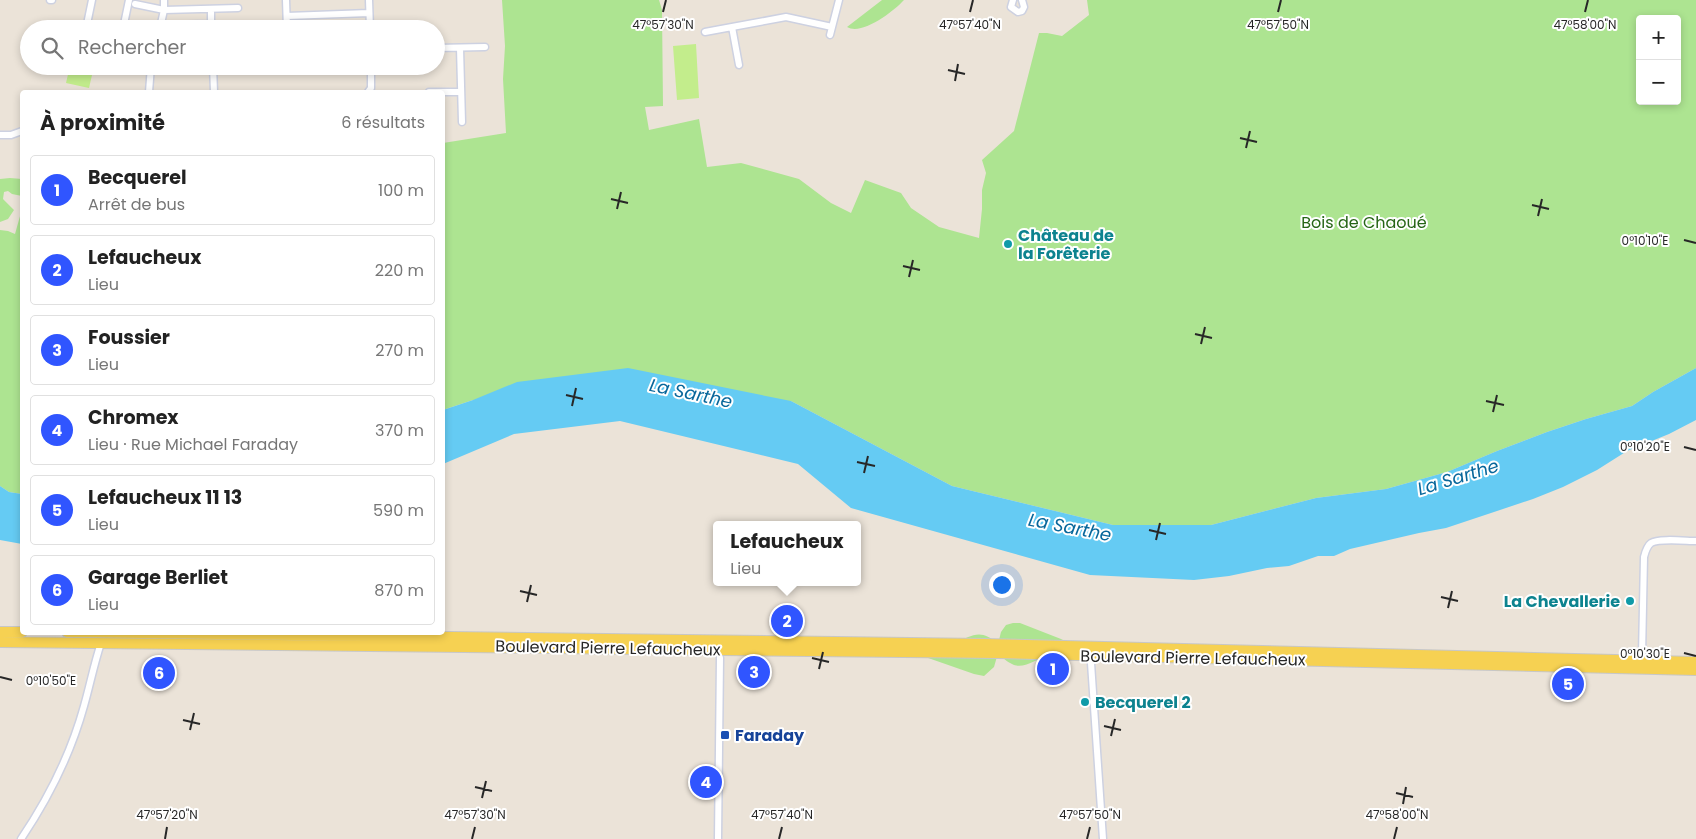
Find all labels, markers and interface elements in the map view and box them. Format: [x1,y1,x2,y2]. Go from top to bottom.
map controls [1636,15,1681,105]
button: + [1636,15,1681,60]
text: 47°57'30"N [632,16,694,33]
text: 47°57'40"N [939,16,1001,33]
text: 47°57'50"N [1247,16,1309,33]
text: 47°58'00"N [1553,16,1617,33]
search box [20,20,445,75]
icon: search [38,34,66,62]
text: Rechercher [78,34,186,61]
button: − [1636,60,1681,105]
text: À proximité [40,108,165,137]
text: 6 résultats [341,111,425,134]
text: Becquerel [88,164,187,191]
text: 1 [54,179,60,202]
text: 100 m [378,179,424,202]
text: Arrêt de bus [88,193,185,216]
park label: Bois de Chaoué [1301,211,1427,234]
place label: Château de la Forêterie [1018,224,1114,265]
text: 0°10'10"E [1622,232,1668,249]
marker: Château de la Forêterie [1002,238,1014,250]
text: Lefaucheux [88,244,201,271]
text: 2 [52,259,62,282]
text: 220 m [375,259,424,282]
text: Lieu [88,273,119,296]
text: Foussier [88,324,170,351]
text: 3 [52,339,62,362]
text: 270 m [375,339,424,362]
text: Lieu [88,353,119,376]
water label: La Sarthe [647,372,735,414]
text: Chromex [88,404,179,431]
text: 4 [52,419,62,442]
text: 370 m [375,419,424,442]
text: Lieu · Rue Michael Faraday [88,433,298,456]
text: 0°10'20"E [1620,438,1670,455]
water label: La Sarthe [1414,453,1502,501]
text: Lefaucheux 11 13 [88,484,242,511]
text: 5 [52,499,62,522]
text: 590 m [373,499,424,522]
water label: La Sarthe [1026,507,1114,547]
text: Lieu [88,513,119,536]
popup [713,521,861,586]
text: Lefaucheux [730,528,844,555]
text: Lieu [730,557,761,580]
text: Garage Berliet [88,564,228,591]
your location [989,572,1015,598]
text: 6 [52,579,62,602]
text: 870 m [374,579,424,602]
place label: La Chevallerie [1504,590,1620,613]
text: Lieu [88,593,119,616]
marker: La Chevallerie [1624,595,1636,607]
pin: 2 [771,602,803,640]
street label: Boulevard Pierre Lefaucheux [495,635,721,661]
street label: Boulevard Pierre Lefaucheux [1080,645,1306,671]
text: 0°10'30"E [1620,645,1670,662]
pin: 1 [1037,650,1069,688]
pin: 3 [738,653,770,691]
pin: 6 [143,654,175,692]
pin: 5 [1552,665,1584,703]
text: 0°10'50"E [26,672,76,689]
place label: Becquerel 2 [1095,691,1191,714]
marker: Becquerel 2 [1079,696,1091,708]
place label: Faraday [735,724,805,747]
marker: Faraday [719,729,731,741]
pin: 4 [690,763,722,801]
text: 47°57'20"N [136,806,198,823]
text: 47°57'30"N [444,806,506,823]
text: 47°57'40"N [751,806,813,823]
text: 47°57'50"N [1059,806,1121,823]
text: 47°58'00"N [1365,806,1429,823]

